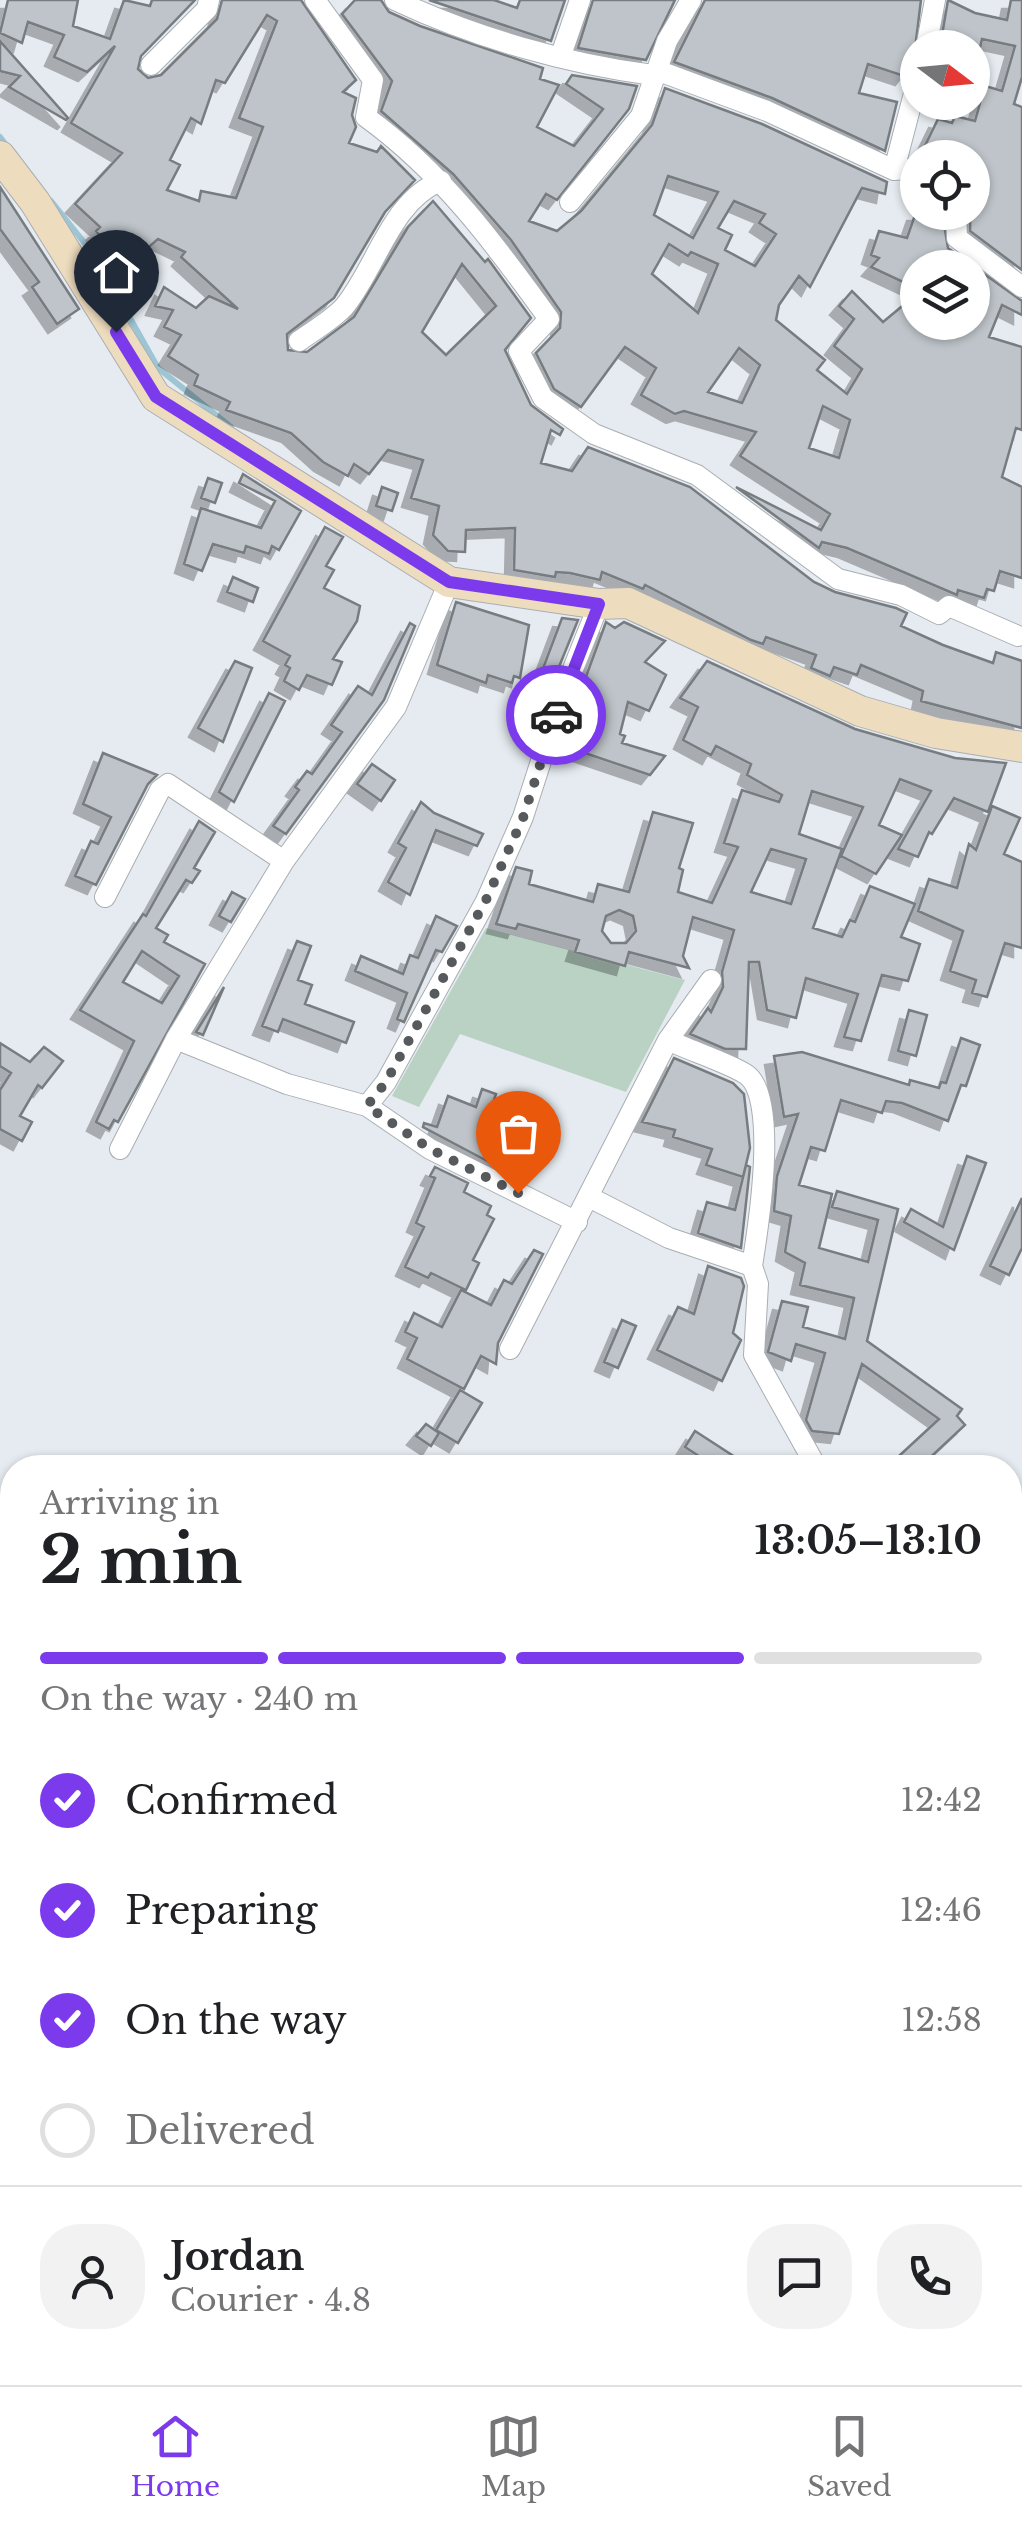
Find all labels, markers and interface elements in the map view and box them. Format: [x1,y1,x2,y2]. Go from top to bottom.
north arrow [900,30,990,120]
map controls [900,30,990,340]
button: locate [900,140,990,230]
pin [74,230,159,333]
icon: home [89,245,144,300]
button: layers [900,250,990,340]
courier [506,665,606,765]
icon: car [529,688,584,743]
pin [476,1091,561,1194]
icon: bag [491,1106,546,1161]
text: Arriving in [40,1483,219,1523]
text: 13:05–13:10 [755,1517,982,1564]
text: 2 min [40,1520,242,1601]
text: On the way · 240 m [40,1679,358,1719]
icon: check [40,1773,95,1828]
text: Confirmed [125,1777,338,1824]
text: 12:42 [900,1780,982,1820]
icon: check [40,1883,95,1938]
text: Preparing [125,1887,317,1934]
text: 12:46 [900,1890,982,1930]
icon: check [40,1993,95,2048]
text: On the way [125,1997,347,2044]
text: 12:58 [901,2000,982,2040]
text: Delivered [125,2107,315,2154]
button: person [40,2224,145,2329]
button: chat [747,2224,852,2329]
button: phone [877,2224,982,2329]
text: Jordan [170,2233,304,2280]
text: Courier · 4.8 [170,2280,371,2320]
tab: Home [130,2409,220,2504]
tab: Map [481,2409,546,2504]
tab: Saved [807,2409,891,2504]

